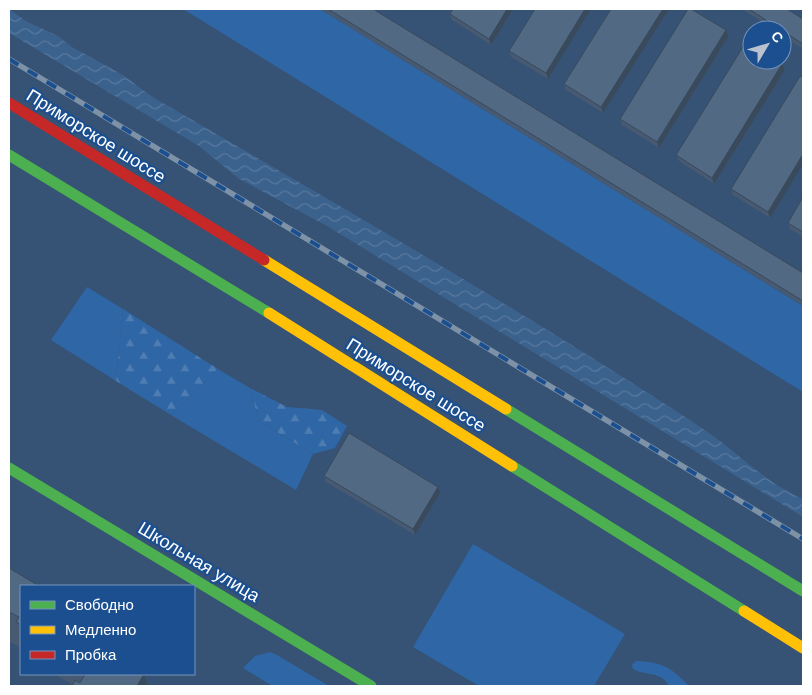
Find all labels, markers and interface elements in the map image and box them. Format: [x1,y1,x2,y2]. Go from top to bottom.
north arrow [742,20,792,70]
text: С [768,28,787,46]
street label: Приморское шоссе [23,85,169,187]
street label: Приморское шоссе [343,334,489,436]
street label: Школьная улица [135,518,264,607]
legend [20,585,195,675]
text: Свободно [65,596,134,613]
text: Медленно [65,621,136,638]
text: Пробка [65,646,117,663]

